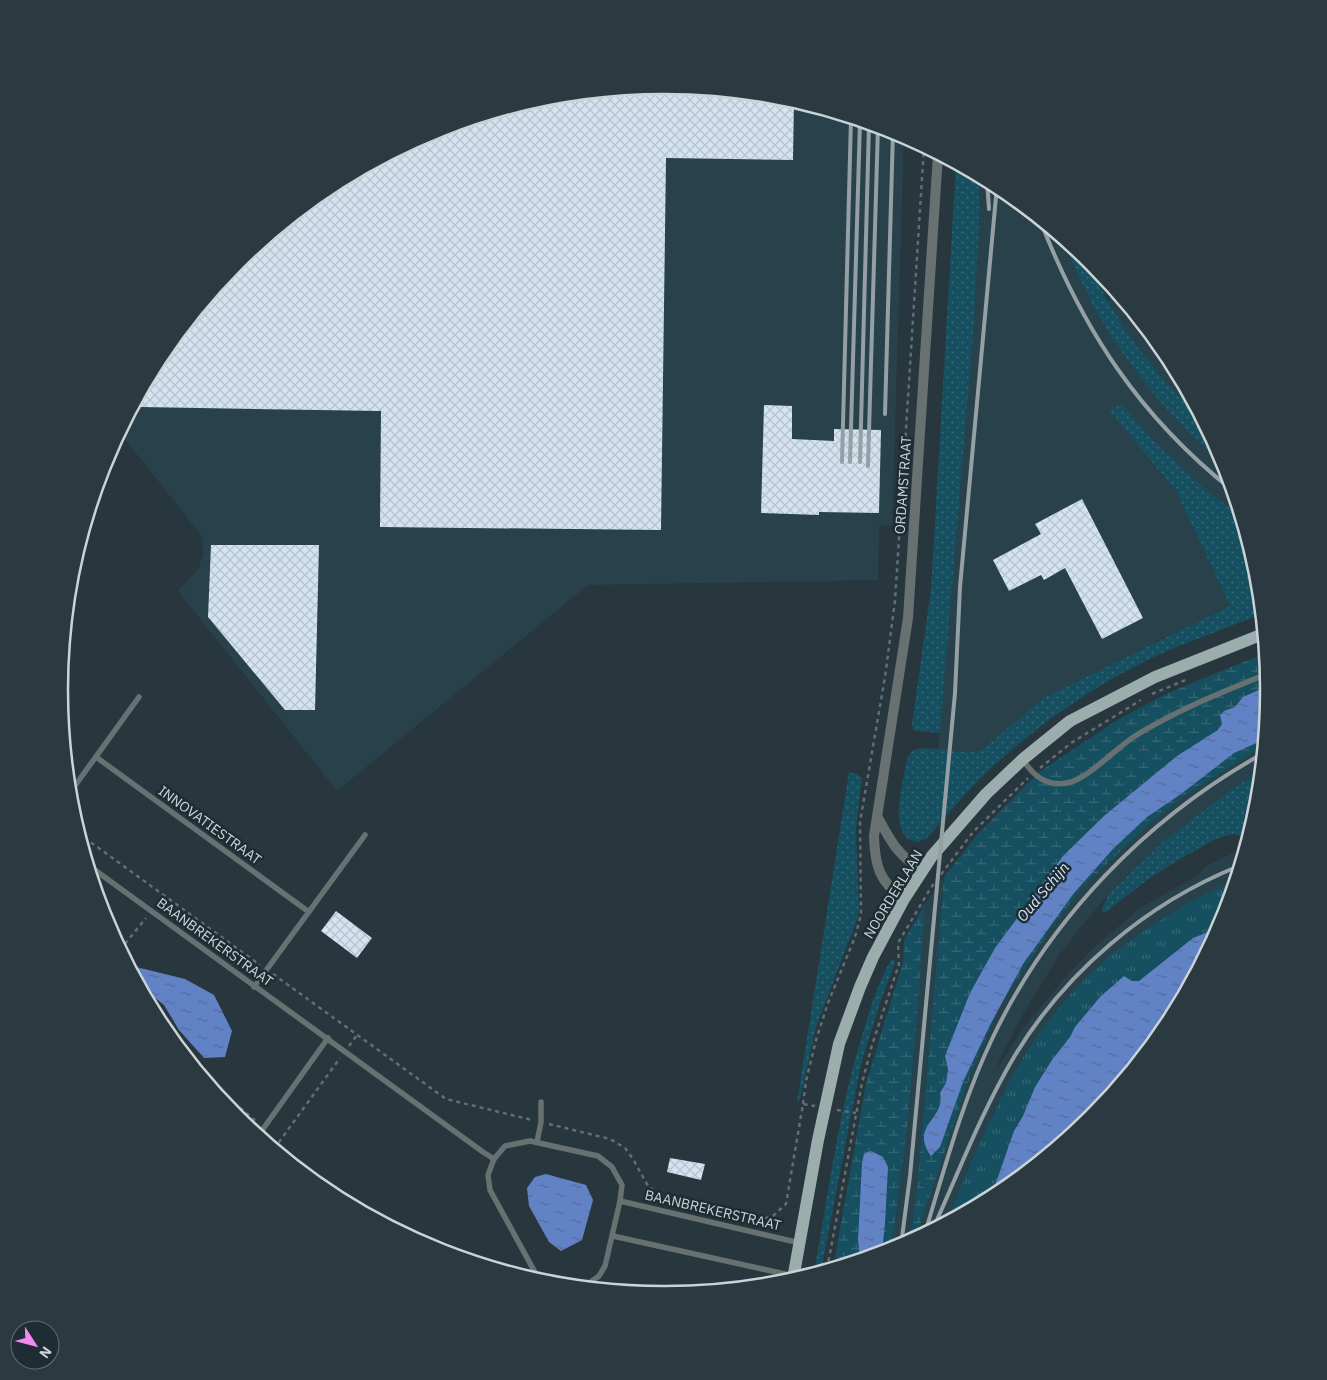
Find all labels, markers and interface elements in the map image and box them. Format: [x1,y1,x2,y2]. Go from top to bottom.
street label: ORDAMSTRAAT [891,435,915,535]
street label: INNOVATIESTRAAT [155,782,265,868]
street label: NOORDERLAAN [859,846,927,942]
water label: Oud Schijn [1012,858,1073,925]
street label: BAANBREKERSTRAAT [153,894,277,990]
street label: BAANBREKERSTRAAT [643,1186,783,1234]
north arrow [10,1320,60,1370]
text: N [35,1343,56,1362]

